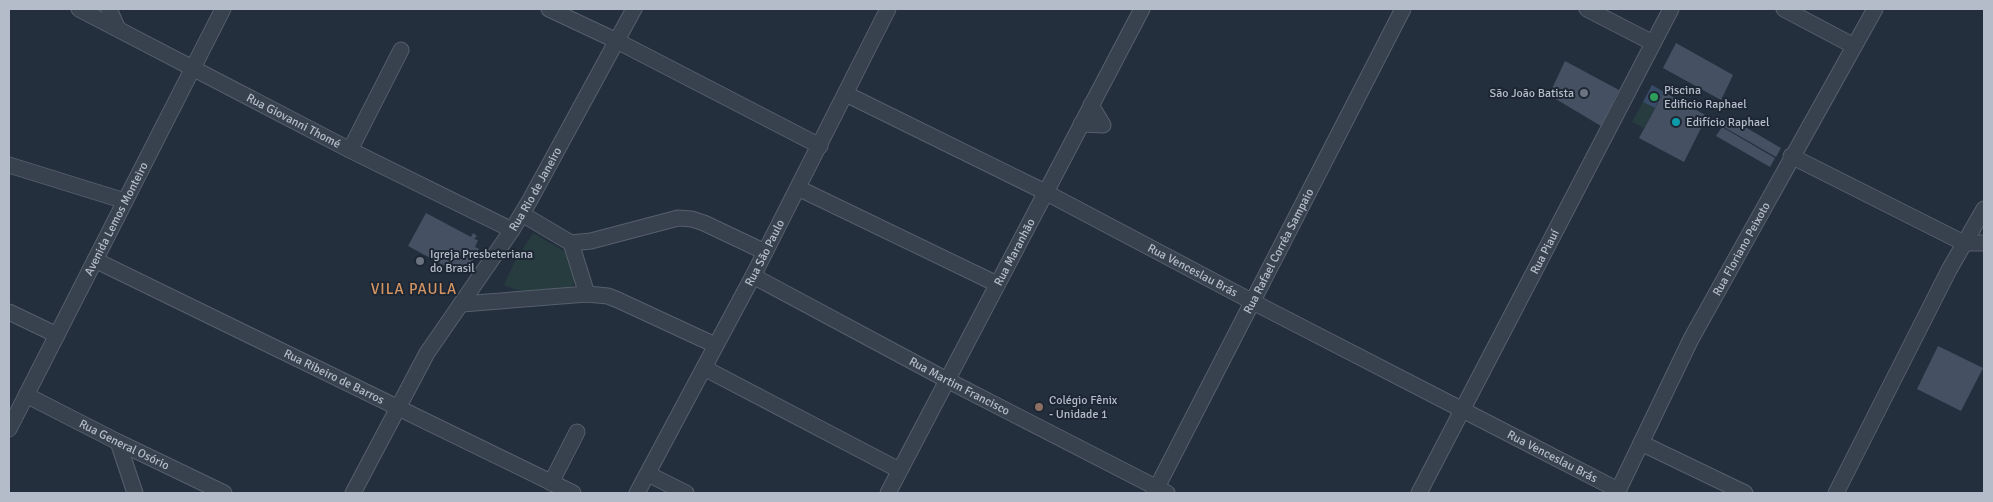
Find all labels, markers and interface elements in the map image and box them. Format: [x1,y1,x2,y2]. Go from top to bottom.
place label: Piscina Edificio Raphael [1664,83,1747,112]
place label: São João Batista [1490,86,1574,101]
marker: São João Batista [1578,87,1590,99]
street label: Rua Giovanni Thomé [244,90,343,151]
marker: Piscina Edificio Raphael [1648,91,1660,103]
place label: Edifício Raphael [1686,115,1770,130]
marker: Edifício Raphael [1670,116,1682,128]
street label: Rua Rio de Janeiro [506,144,565,234]
street label: Avenida Lemos Monteiro [81,159,151,278]
street label: Rua Rafael Corrêa Sampaio [1240,186,1317,316]
street label: Rua Floriano Peixoto [1709,199,1773,298]
street label: Rua Maranhão [991,216,1038,288]
street label: Rua São Paulo [741,217,788,289]
street label: Rua Piauí [1527,226,1563,277]
street label: Rua Venceslau Brás [1145,240,1240,300]
place label: Igreja Presbeteriana do Brasil [430,247,533,276]
marker: Igreja Presbeteriana do Brasil [414,255,426,267]
district label: VILA PAULA [371,280,457,298]
street label: Rua Ribeiro de Barros [281,346,387,407]
street label: Rua Martim Francisco [906,354,1012,419]
place label: Colégio Fênix - Unidade 1 [1049,393,1118,422]
marker: Colégio Fênix - Unidade 1 [1033,401,1045,413]
street label: Rua General Osório [77,416,172,473]
street label: Rua Venceslau Brás [1505,427,1600,486]

